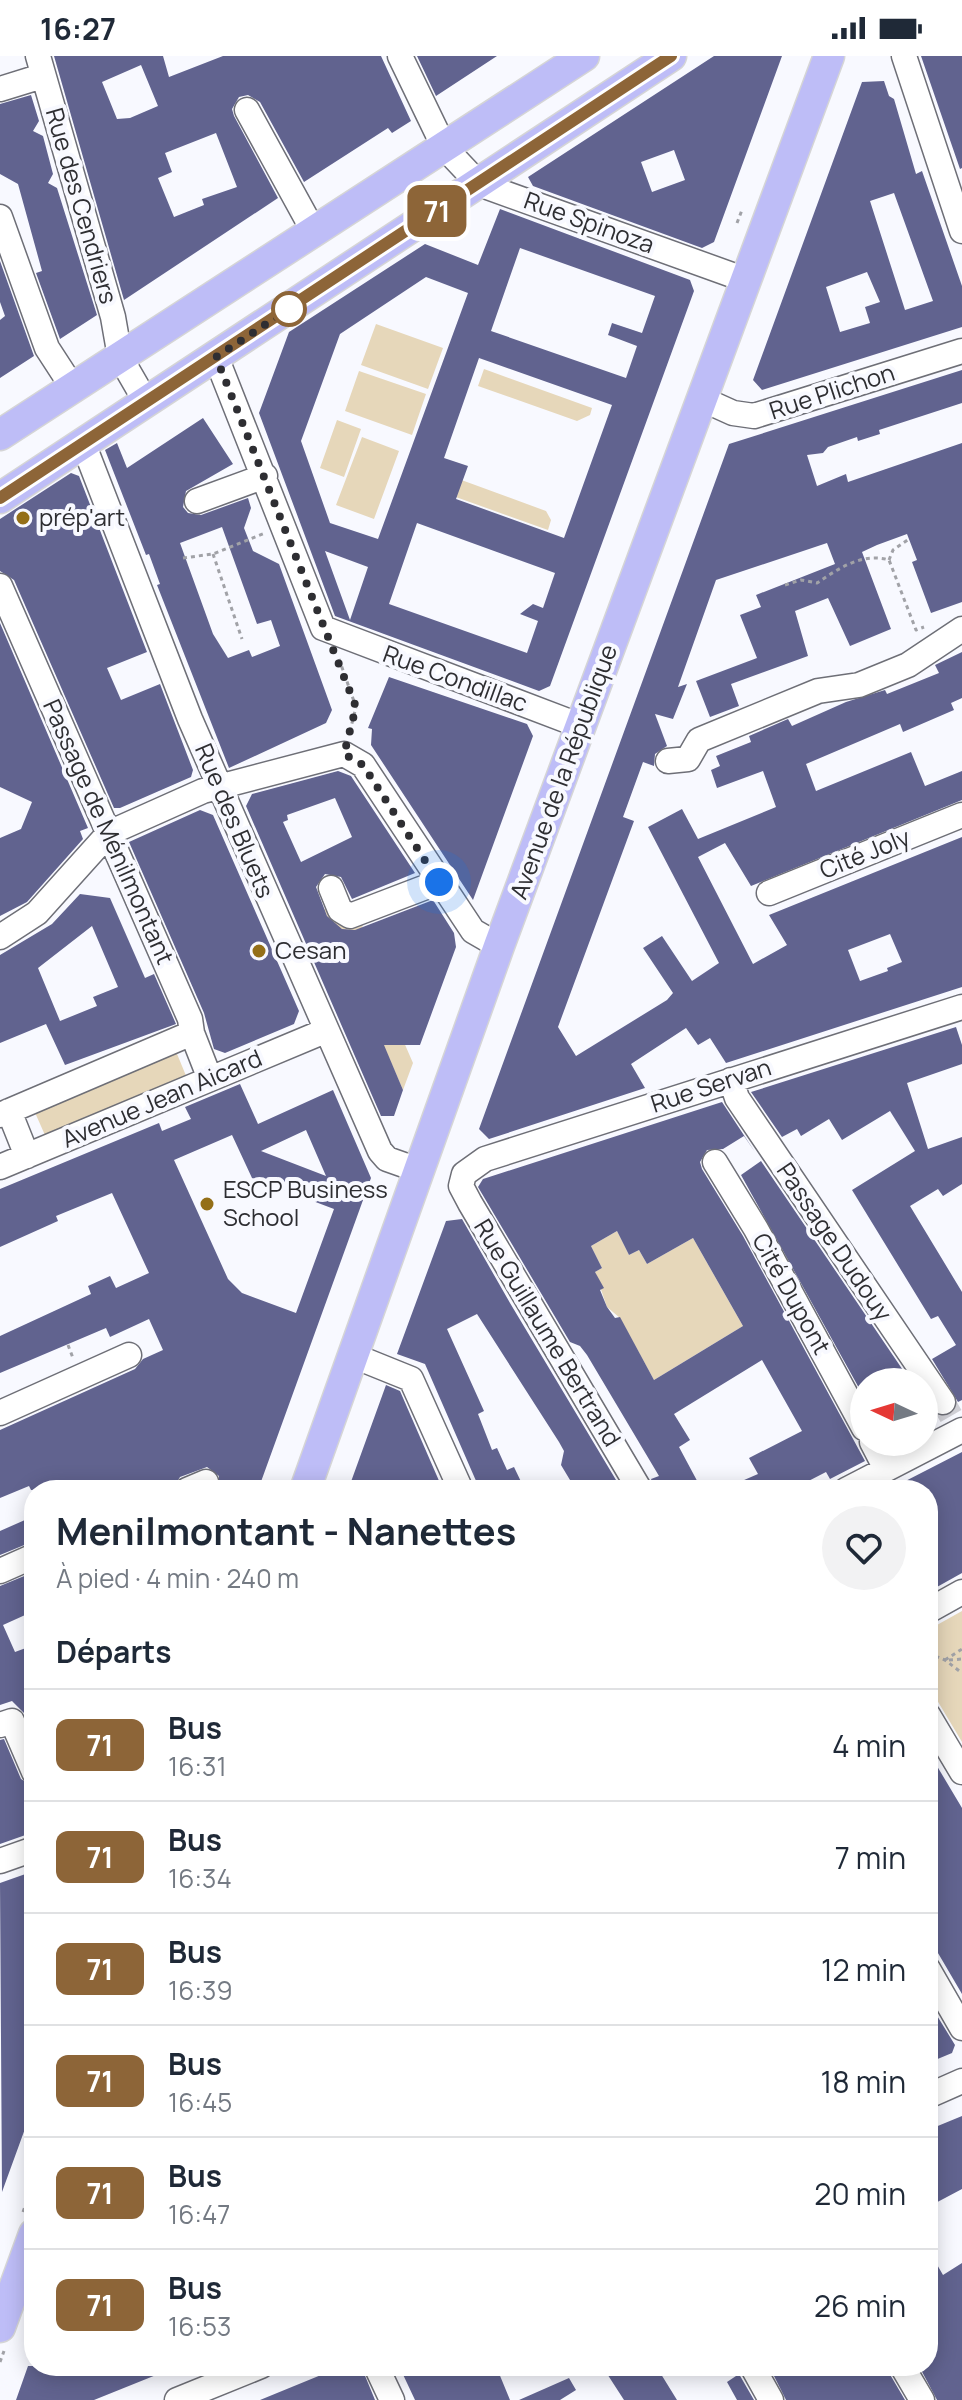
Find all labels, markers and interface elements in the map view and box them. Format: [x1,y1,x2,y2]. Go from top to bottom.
text: 16:27 [40,8,116,49]
street label: Rue des Cendriers [39,104,126,307]
street label: Rue Spinoza [520,183,659,260]
line badge: 71 [401,185,473,237]
text: 71 [423,192,451,230]
unlabelled marker [272,292,306,326]
street label: Rue Plichon [765,355,898,426]
place label: prép'art [39,500,125,533]
marker: prép'art [14,509,32,527]
street label: Rue Condillac [379,636,532,719]
street label: Avenue de la République [501,639,624,903]
street label: Passage de Ménilmontant [36,694,183,969]
street label: Rue des Bluets [188,738,283,903]
street label: Cité Joly [814,819,915,886]
your location [419,862,459,902]
place label: Cesan [275,933,346,966]
marker: Cesan [250,942,268,960]
street label: Avenue Jean Aicard [56,1041,266,1155]
street label: Rue Servan [646,1050,775,1120]
street label: Passage Dudouy [770,1155,901,1327]
place label: ESCP Business School [223,1172,388,1233]
marker: ESCP Business School [198,1195,216,1213]
street label: Rue Guillaume Bertrand [467,1212,629,1452]
street label: Cité Dupont [745,1227,839,1360]
north arrow [850,1368,938,1456]
map controls [850,1368,938,1456]
text: Menilmontant - Nanettes [56,1504,516,1556]
button: heart [822,1506,906,1590]
text: À pied · 4 min · 240 m [56,1560,299,1596]
text: Départs [56,1631,172,1672]
text: Bus [168,1707,222,1748]
text: 4 min [832,1725,906,1766]
text: 71 [86,1726,114,1764]
text: 16:31 [168,1748,227,1784]
text: Bus [168,1819,222,1860]
text: 7 min [835,1837,906,1878]
text: 71 [86,1838,114,1876]
text: 16:34 [168,1860,232,1896]
text: Bus [168,1931,222,1972]
text: 12 min [821,1949,906,1990]
text: 71 [86,1950,114,1988]
text: 16:39 [168,1972,233,2008]
text: Bus [168,2043,222,2084]
text: 18 min [821,2061,906,2102]
text: 71 [86,2062,114,2100]
text: 16:45 [168,2084,232,2120]
text: Bus [168,2155,222,2196]
text: 20 min [814,2173,906,2214]
text: 71 [86,2174,114,2212]
text: 16:47 [168,2196,230,2232]
text: Bus [168,2267,222,2308]
text: 26 min [814,2285,906,2326]
text: 71 [86,2286,114,2324]
text: 16:53 [168,2308,231,2344]

